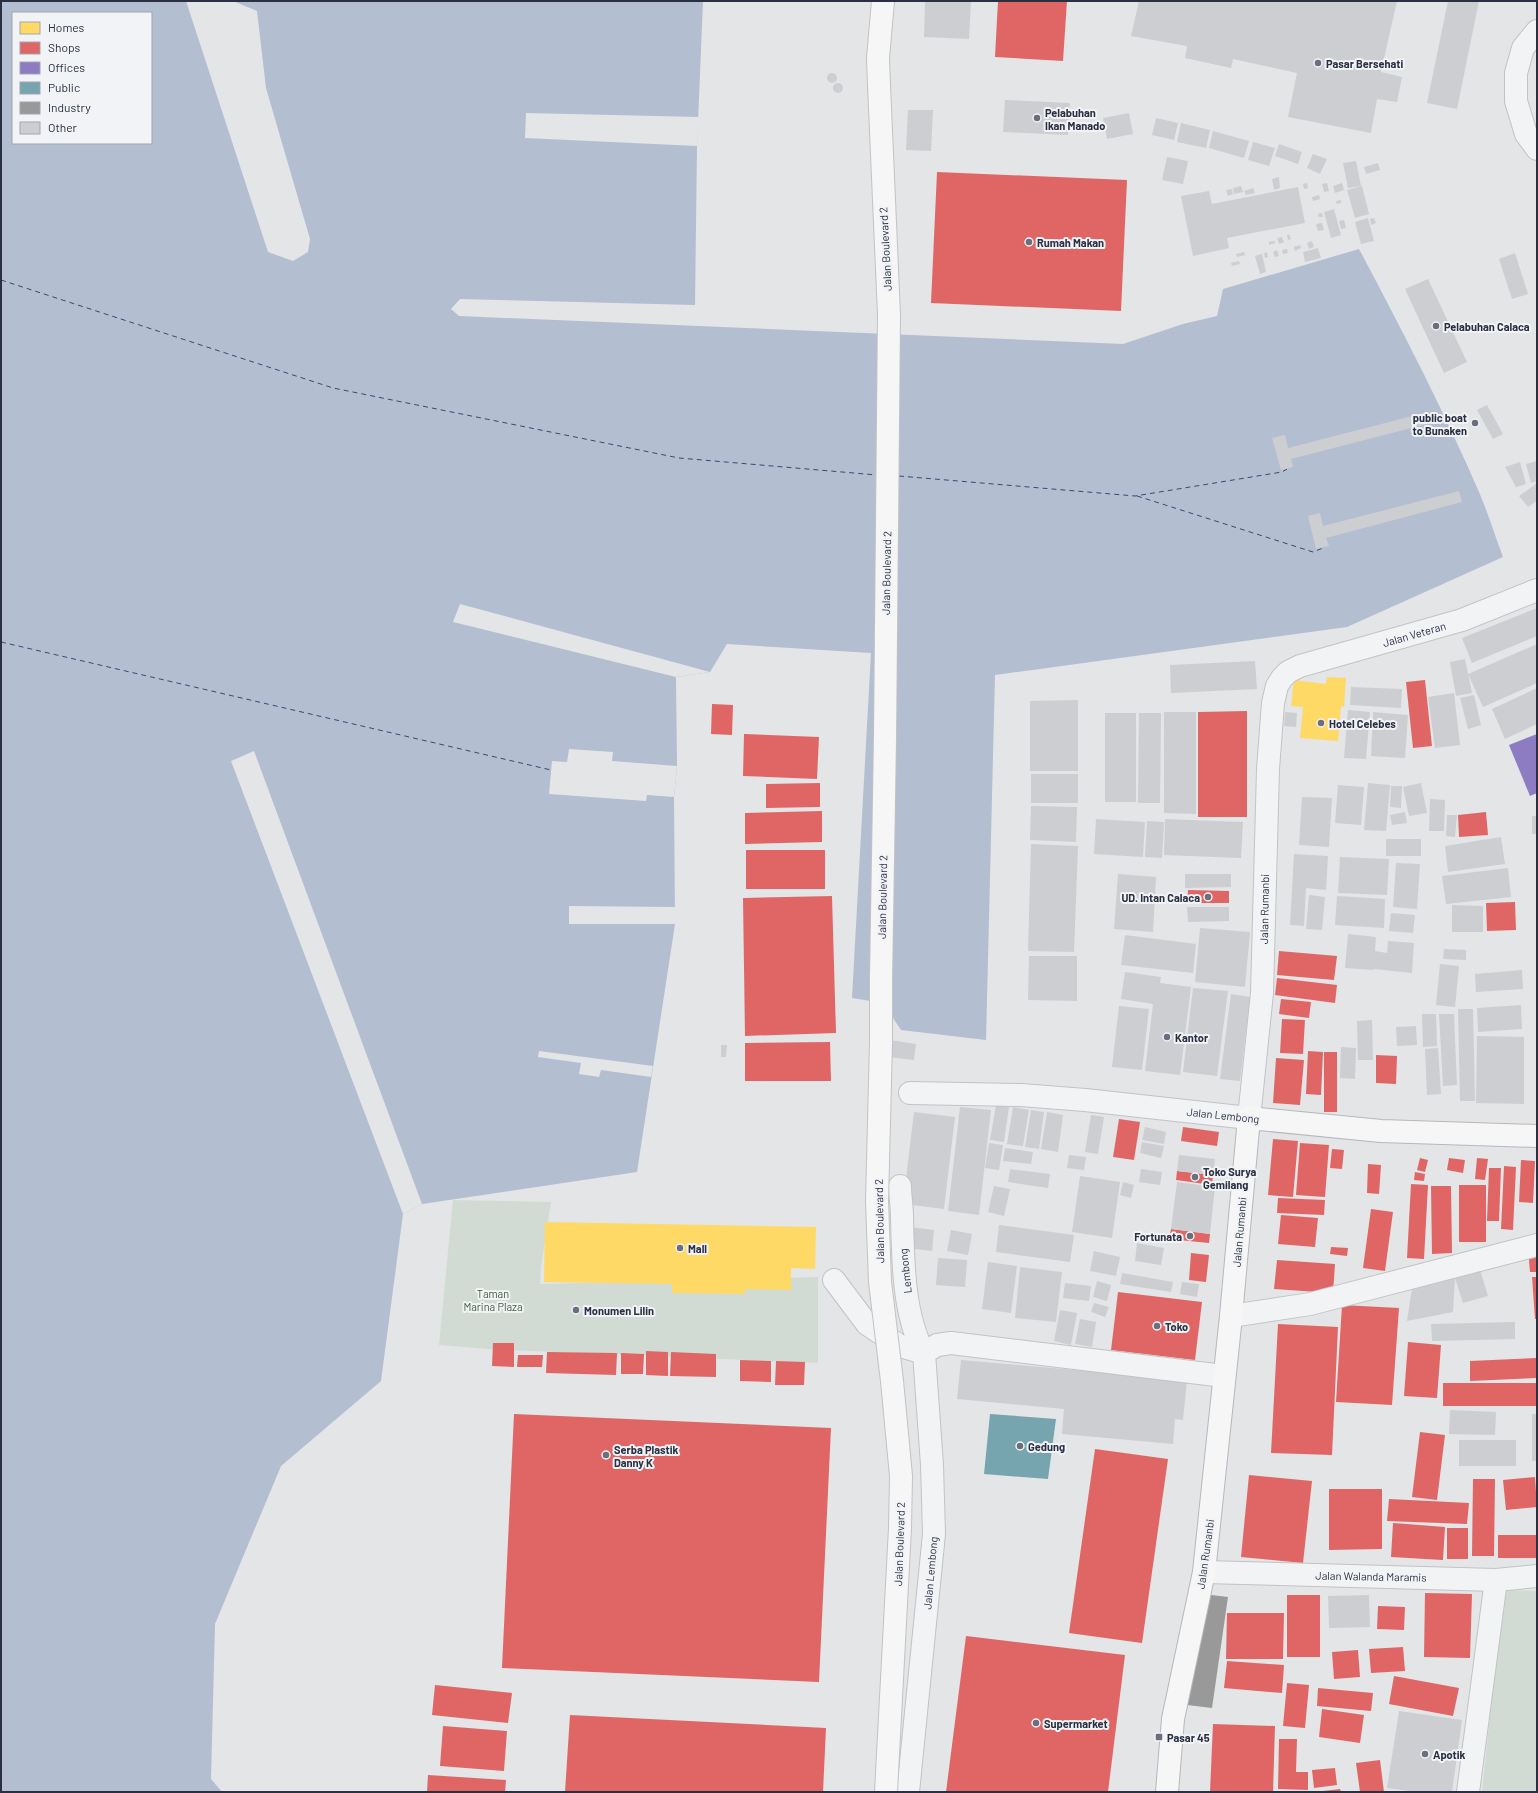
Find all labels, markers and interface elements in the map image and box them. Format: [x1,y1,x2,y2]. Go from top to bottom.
legend [12,12,152,144]
text: Homes [48,20,85,34]
text: Shops [48,40,81,54]
place label: Pasar Bersehati [1326,57,1403,70]
marker: Pasar Bersehati [1313,58,1323,68]
text: Offices [48,60,85,74]
text: Public [48,80,80,94]
text: Industry [48,100,91,114]
place label: Pelabuhan Ikan Manado [1045,106,1105,132]
marker: Pelabuhan Ikan Manado [1032,113,1042,123]
text: Other [48,120,78,134]
street label: Jalan Boulevard 2 [876,207,894,291]
place label: Rumah Makan [1037,236,1104,249]
marker: Rumah Makan [1024,237,1034,247]
place label: Pelabuhan Calaca [1444,320,1530,333]
marker: Pelabuhan Calaca [1431,321,1441,331]
place label: public boat to Bunaken [1413,411,1467,437]
marker: public boat to Bunaken [1470,418,1480,428]
street label: Jalan Boulevard 2 [879,531,893,615]
street label: Jalan Veteran [1381,619,1447,649]
place label: Hotel Celebes [1329,717,1396,730]
marker: Hotel Celebes [1316,718,1326,728]
street label: Jalan Boulevard 2 [875,855,889,939]
street label: Jalan Rumanbi [1257,874,1271,944]
place label: UD. Intan Calaca [1121,891,1200,904]
marker: UD. Intan Calaca [1203,892,1213,902]
place label: Kantor [1175,1031,1209,1044]
marker: Kantor [1162,1032,1172,1042]
street label: Jalan Lembong [1186,1105,1260,1125]
place label: Toko Surya Gemilang [1203,1165,1256,1191]
marker: Toko Surya Gemilang [1190,1172,1200,1182]
street label: Jalan Boulevard 2 [872,1179,886,1263]
street label: Jalan Rumanbi [1229,1196,1249,1268]
place label: Fortunata [1134,1230,1182,1243]
marker: Fortunata [1185,1231,1195,1241]
place label: Mall [688,1242,707,1255]
marker: Mall [675,1243,685,1253]
street label: Lembong [896,1248,914,1294]
park label: Taman Marina Plaza [463,1287,523,1313]
place label: Monumen Lilin [584,1304,654,1317]
marker: Monumen Lilin [571,1305,581,1315]
place label: Toko [1165,1320,1188,1333]
marker: Toko [1152,1321,1162,1331]
place label: Gedung [1028,1440,1065,1453]
marker: Gedung [1015,1441,1025,1451]
place label: Serba Plastik Danny K [614,1443,679,1469]
marker: Serba Plastik Danny K [601,1450,611,1460]
street label: Jalan Boulevard 2 [891,1502,907,1586]
street label: Jalan Rumanbi [1194,1518,1216,1590]
street label: Jalan Lembong [920,1536,940,1610]
street label: Jalan Walanda Maramis [1315,1569,1427,1583]
place label: Supermarket [1044,1717,1108,1730]
marker: Supermarket [1031,1718,1041,1728]
place label: Pasar 45 [1167,1731,1210,1744]
marker: Pasar 45 [1154,1732,1164,1742]
place label: Apotik [1433,1748,1466,1761]
marker: Apotik [1420,1749,1430,1759]

